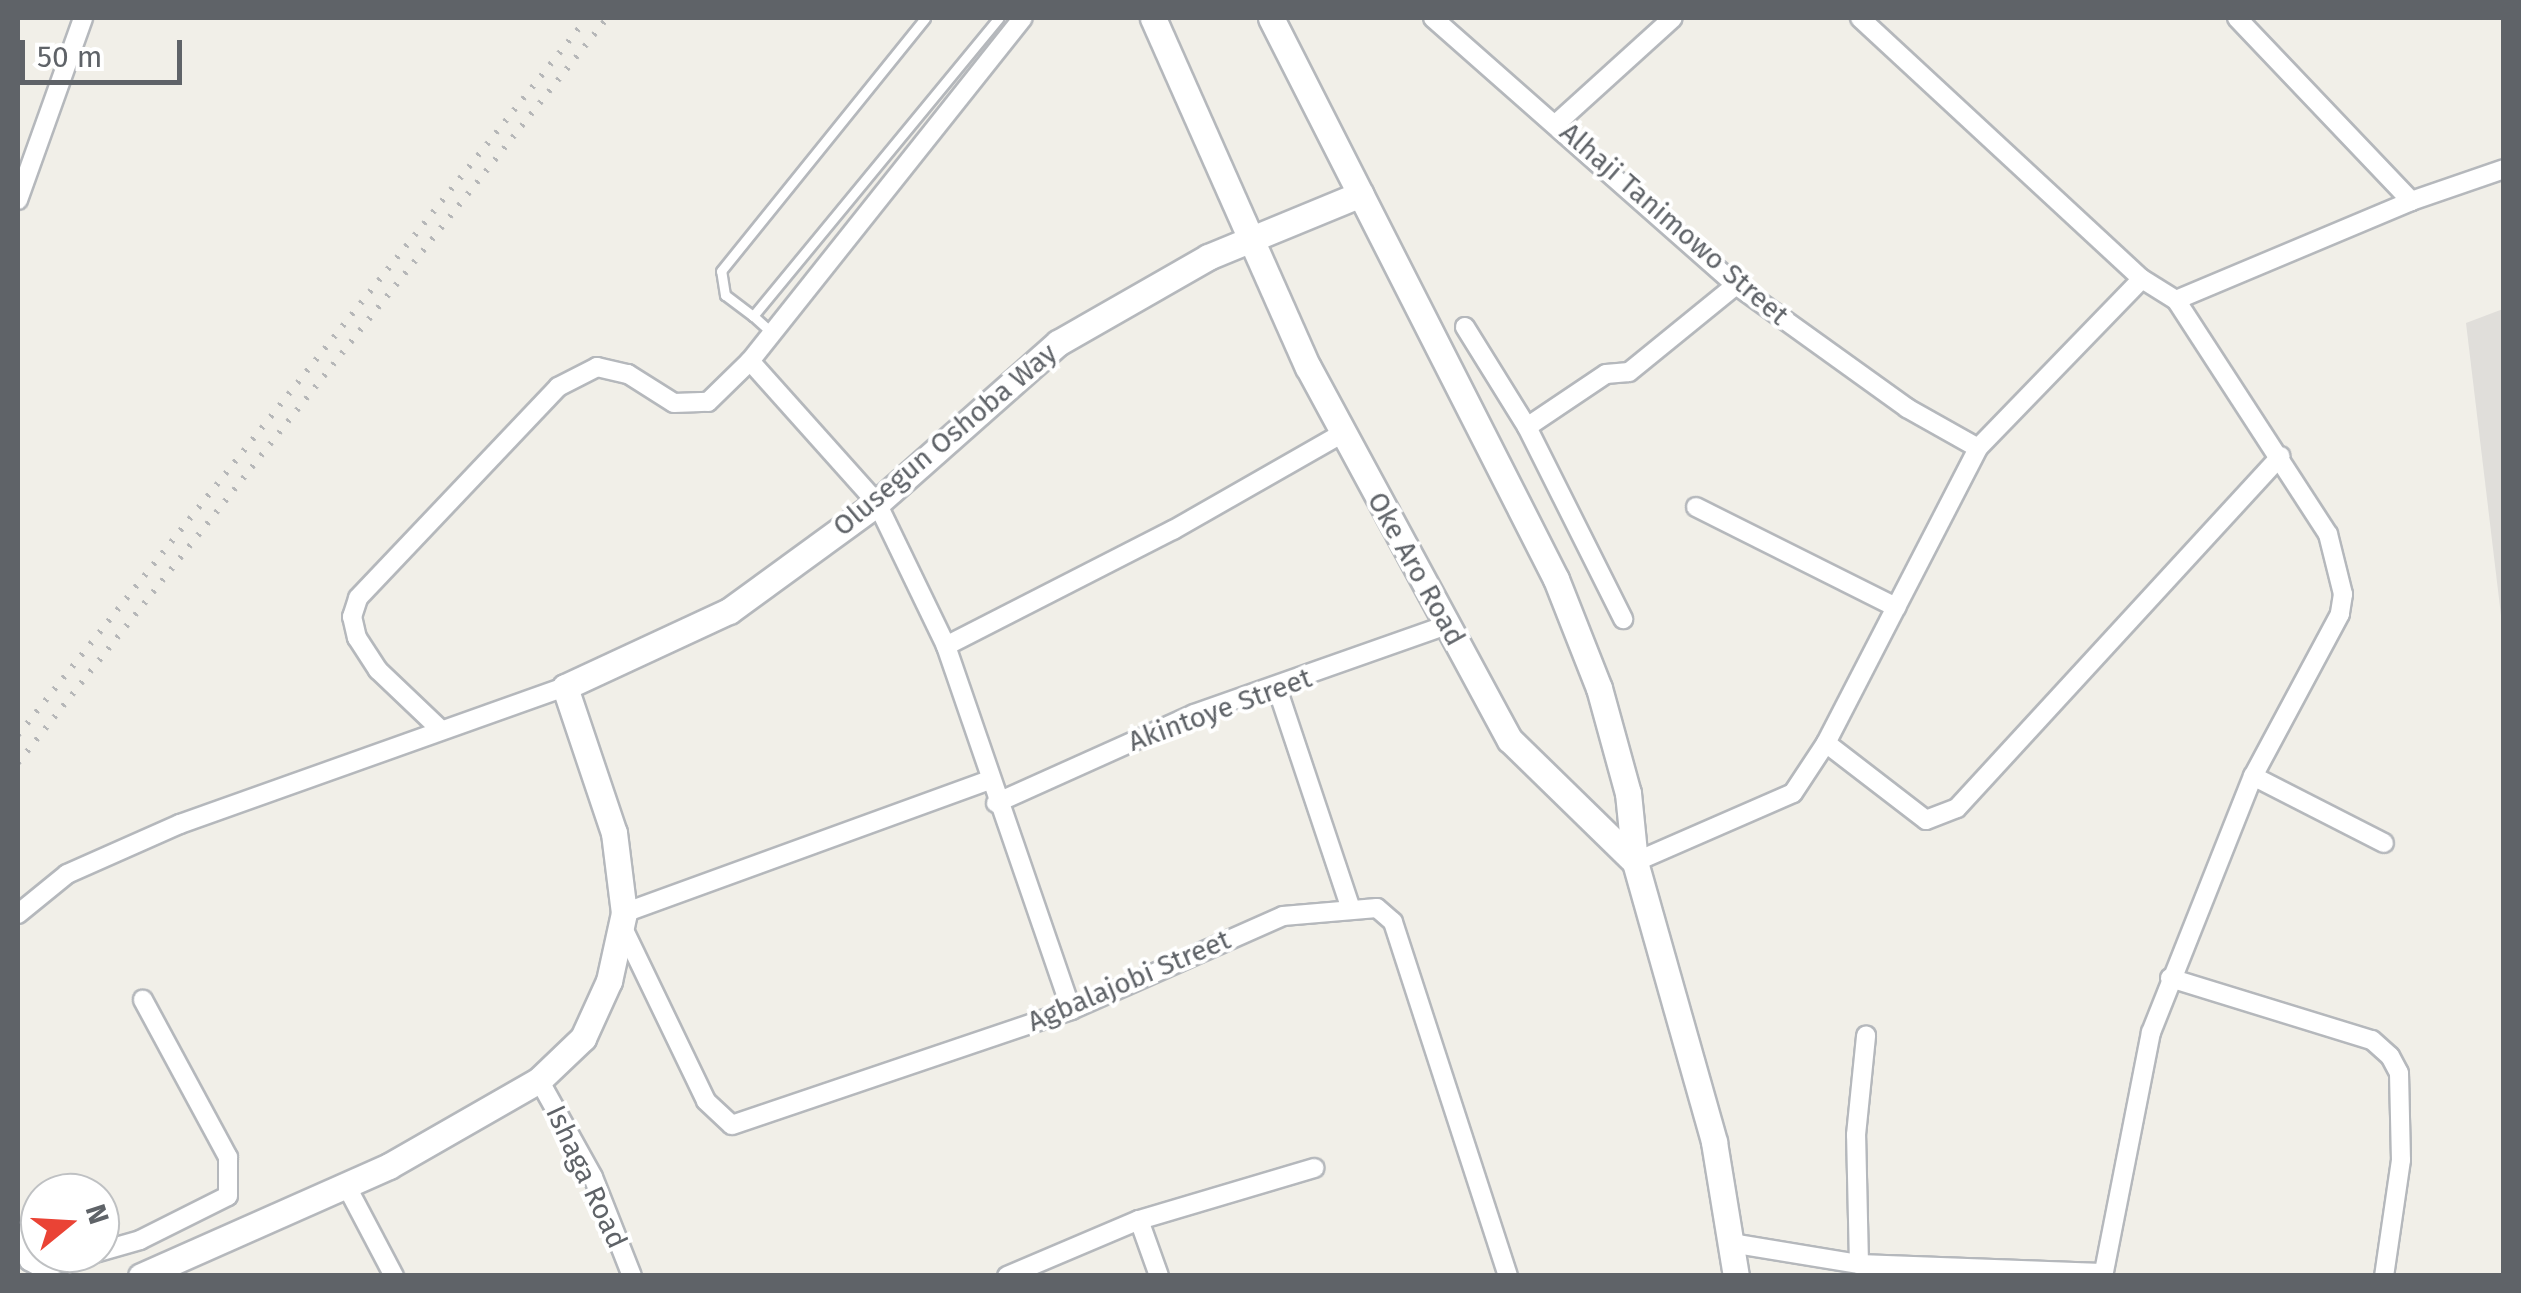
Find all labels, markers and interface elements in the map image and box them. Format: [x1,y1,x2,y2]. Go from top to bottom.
scale bar [25,20,188,82]
text: 50 m [37,39,102,75]
street label: Alhaji Tanimowo Street [1553,116,1795,332]
street label: Olusegun Oshoba Way [826,337,1064,543]
street label: Oke Aro Road [1360,486,1472,652]
street label: Akintoye Street [1124,661,1316,759]
street label: Agbalajobi Street [1023,923,1235,1039]
street label: Ishaga Road [538,1100,634,1254]
north arrow [20,1173,120,1273]
text: N [79,1200,116,1228]

